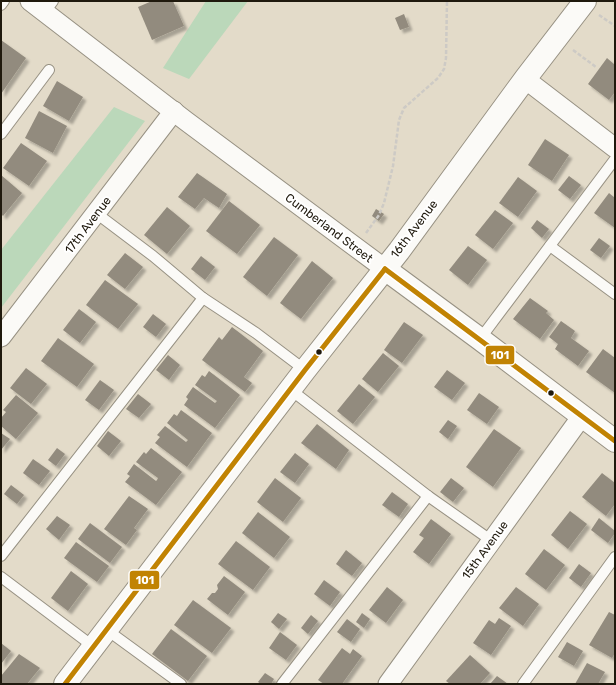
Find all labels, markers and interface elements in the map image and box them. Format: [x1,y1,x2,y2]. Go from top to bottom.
street label: Cumberland Street [283,191,376,266]
street label: 17th Avenue [62,193,114,256]
street label: 16th Avenue [388,197,441,261]
line badge: 101 [485,345,515,365]
unlabelled marker [314,347,324,357]
text: 101 [491,349,509,362]
unlabelled marker [546,388,556,398]
street label: 15th Avenue [459,518,511,582]
line badge: 101 [129,570,160,590]
text: 101 [136,574,154,587]

